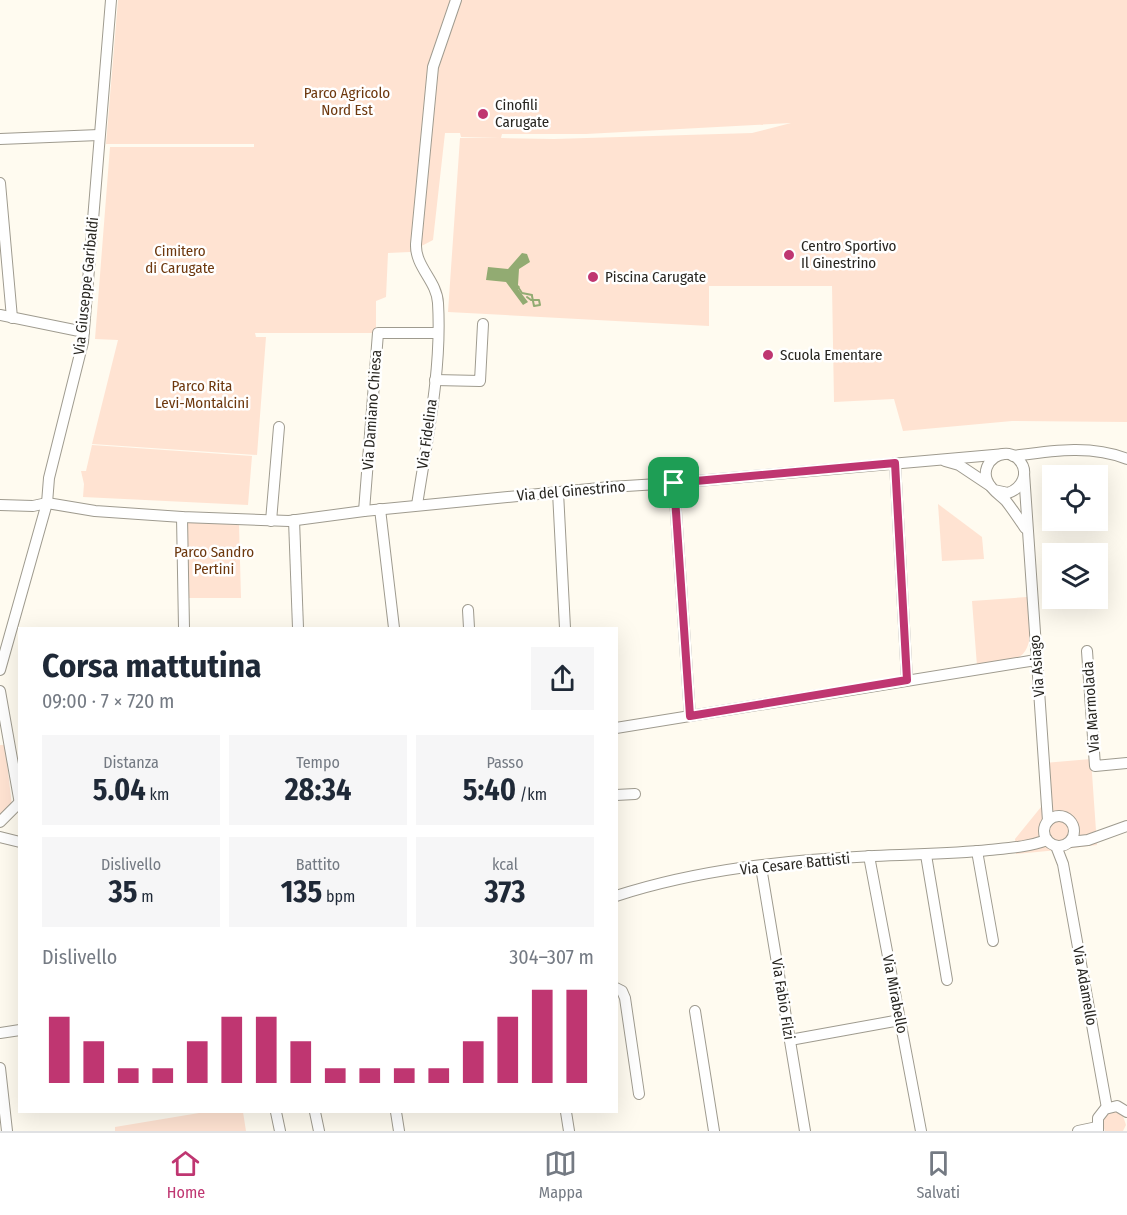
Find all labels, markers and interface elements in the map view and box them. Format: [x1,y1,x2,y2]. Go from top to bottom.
park label: Parco Agricolo Nord Est [304,84,390,119]
place label: Cinofili Carugate [495,96,549,131]
marker: Cinofili Carugate [476,107,490,121]
street label: Via Giuseppe Garibaldi [70,216,102,356]
place label: Centro Sportivo Il Ginestrino [801,237,897,272]
park label: Cimitero di Carugate [145,242,215,277]
marker: Centro Sportivo Il Ginestrino [782,248,796,262]
place label: Piscina Carugate [605,268,706,286]
marker: Piscina Carugate [586,270,600,284]
place label: Scuola Ementare [780,346,882,364]
marker: Scuola Ementare [761,348,775,362]
street label: Via Damiano Chiesa [359,349,385,471]
park label: Parco Rita Levi-Montalcini [155,377,249,412]
street label: Via Fidelina [413,398,441,470]
pin [648,457,699,508]
map controls [1042,465,1108,609]
button: locate [1042,465,1108,531]
icon: arrive [657,466,690,499]
street label: Via del Ginestrino [516,477,626,505]
park label: Parco Sandro Pertini [174,543,254,578]
button: layers [1042,543,1108,609]
street label: Via Asiago [1026,634,1048,698]
text: Corsa mattutina [42,646,261,686]
button: share [531,647,594,710]
street label: Via Marmolada [1079,661,1103,753]
text: 09:00 · 7 × 720 m [42,689,174,713]
text: Distanza [103,753,159,772]
text: Tempo [296,753,340,772]
text: Passo [486,753,524,772]
text: 5.04 [93,772,146,808]
text: 28:34 [285,772,351,808]
text: 5:40 [463,772,516,808]
text: km [146,785,169,804]
text: /km [516,785,547,804]
street label: Via Cesare Battisti [739,849,851,879]
text: Dislivello [101,855,161,874]
text: Battito [296,855,340,874]
text: kcal [492,855,518,874]
text: 35 [109,874,137,910]
text: 135 [281,874,322,910]
text: 373 [485,874,525,910]
text: m [137,887,154,906]
text: bpm [322,887,355,906]
text: Dislivello [42,945,117,969]
text: 304–307 m [509,945,594,969]
street label: Via Adamello [1069,945,1101,1027]
street label: Via Mirabello [879,953,911,1035]
street label: Via Fabio Filzi [768,957,798,1041]
tab: Home [167,1147,205,1202]
tab: Mappa [539,1147,583,1202]
tab: Salvati [916,1147,960,1202]

